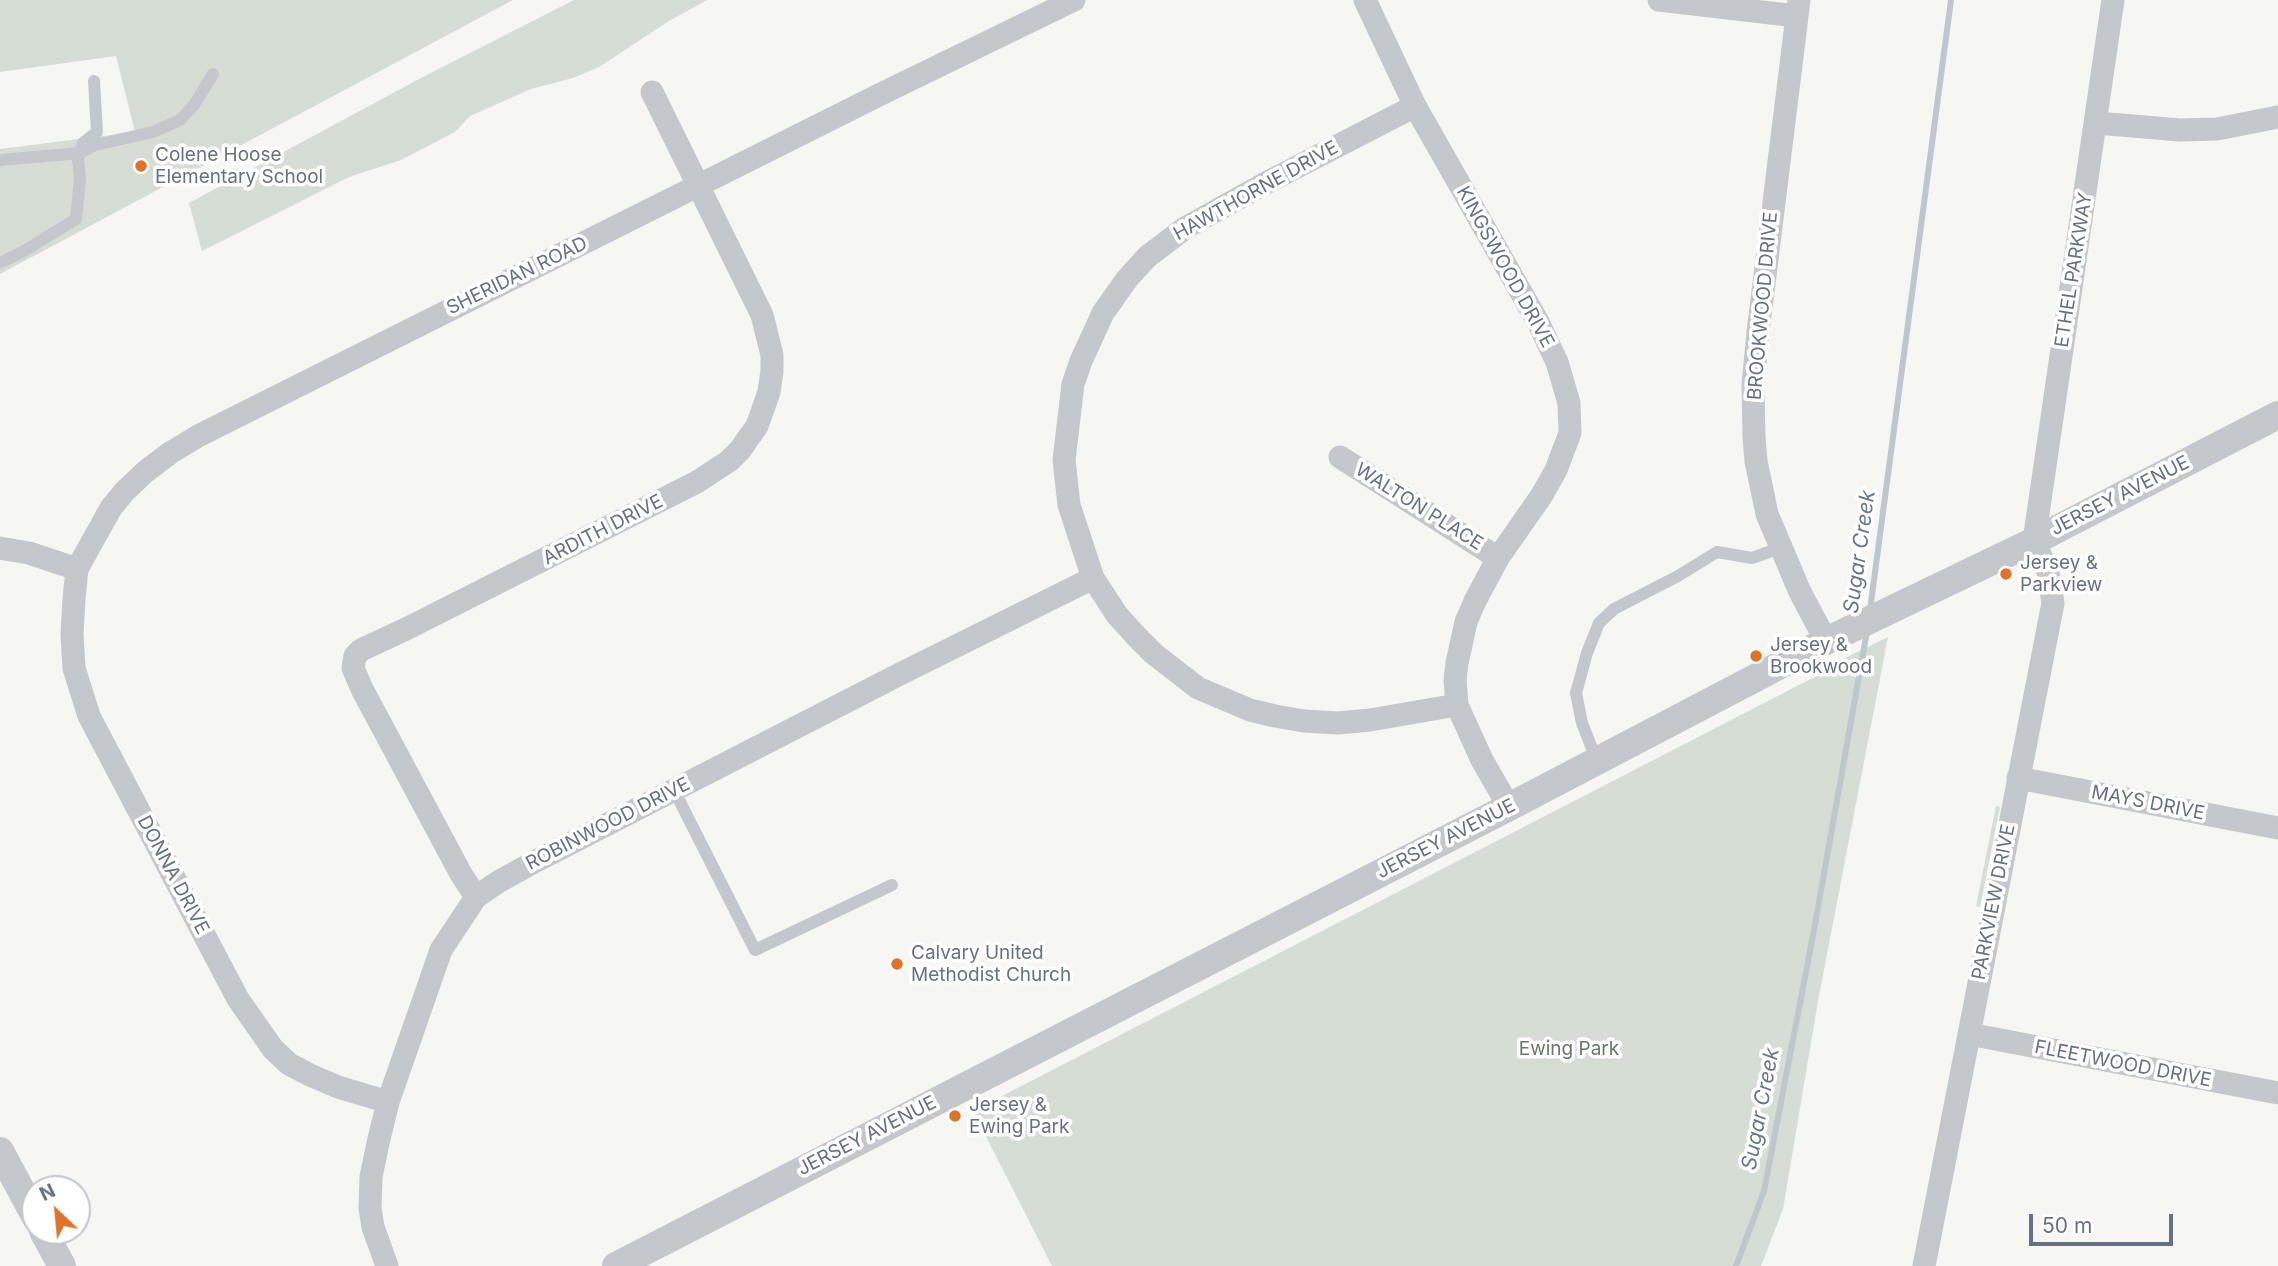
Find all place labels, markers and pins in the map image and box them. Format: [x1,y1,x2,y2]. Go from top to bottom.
place label: Colene Hoose Elementary School [155,144,323,188]
marker: Colene Hoose Elementary School [133,158,149,174]
place label: Jersey & Parkview [2020,552,2102,596]
marker: Jersey & Parkview [1998,566,2014,582]
place label: Jersey & Brookwood [1770,634,1872,678]
marker: Jersey & Brookwood [1748,648,1764,664]
place label: Calvary United Methodist Church [911,942,1071,986]
marker: Calvary United Methodist Church [889,956,905,972]
place label: Jersey & Ewing Park [969,1094,1069,1138]
marker: Jersey & Ewing Park [947,1108,963,1124]

